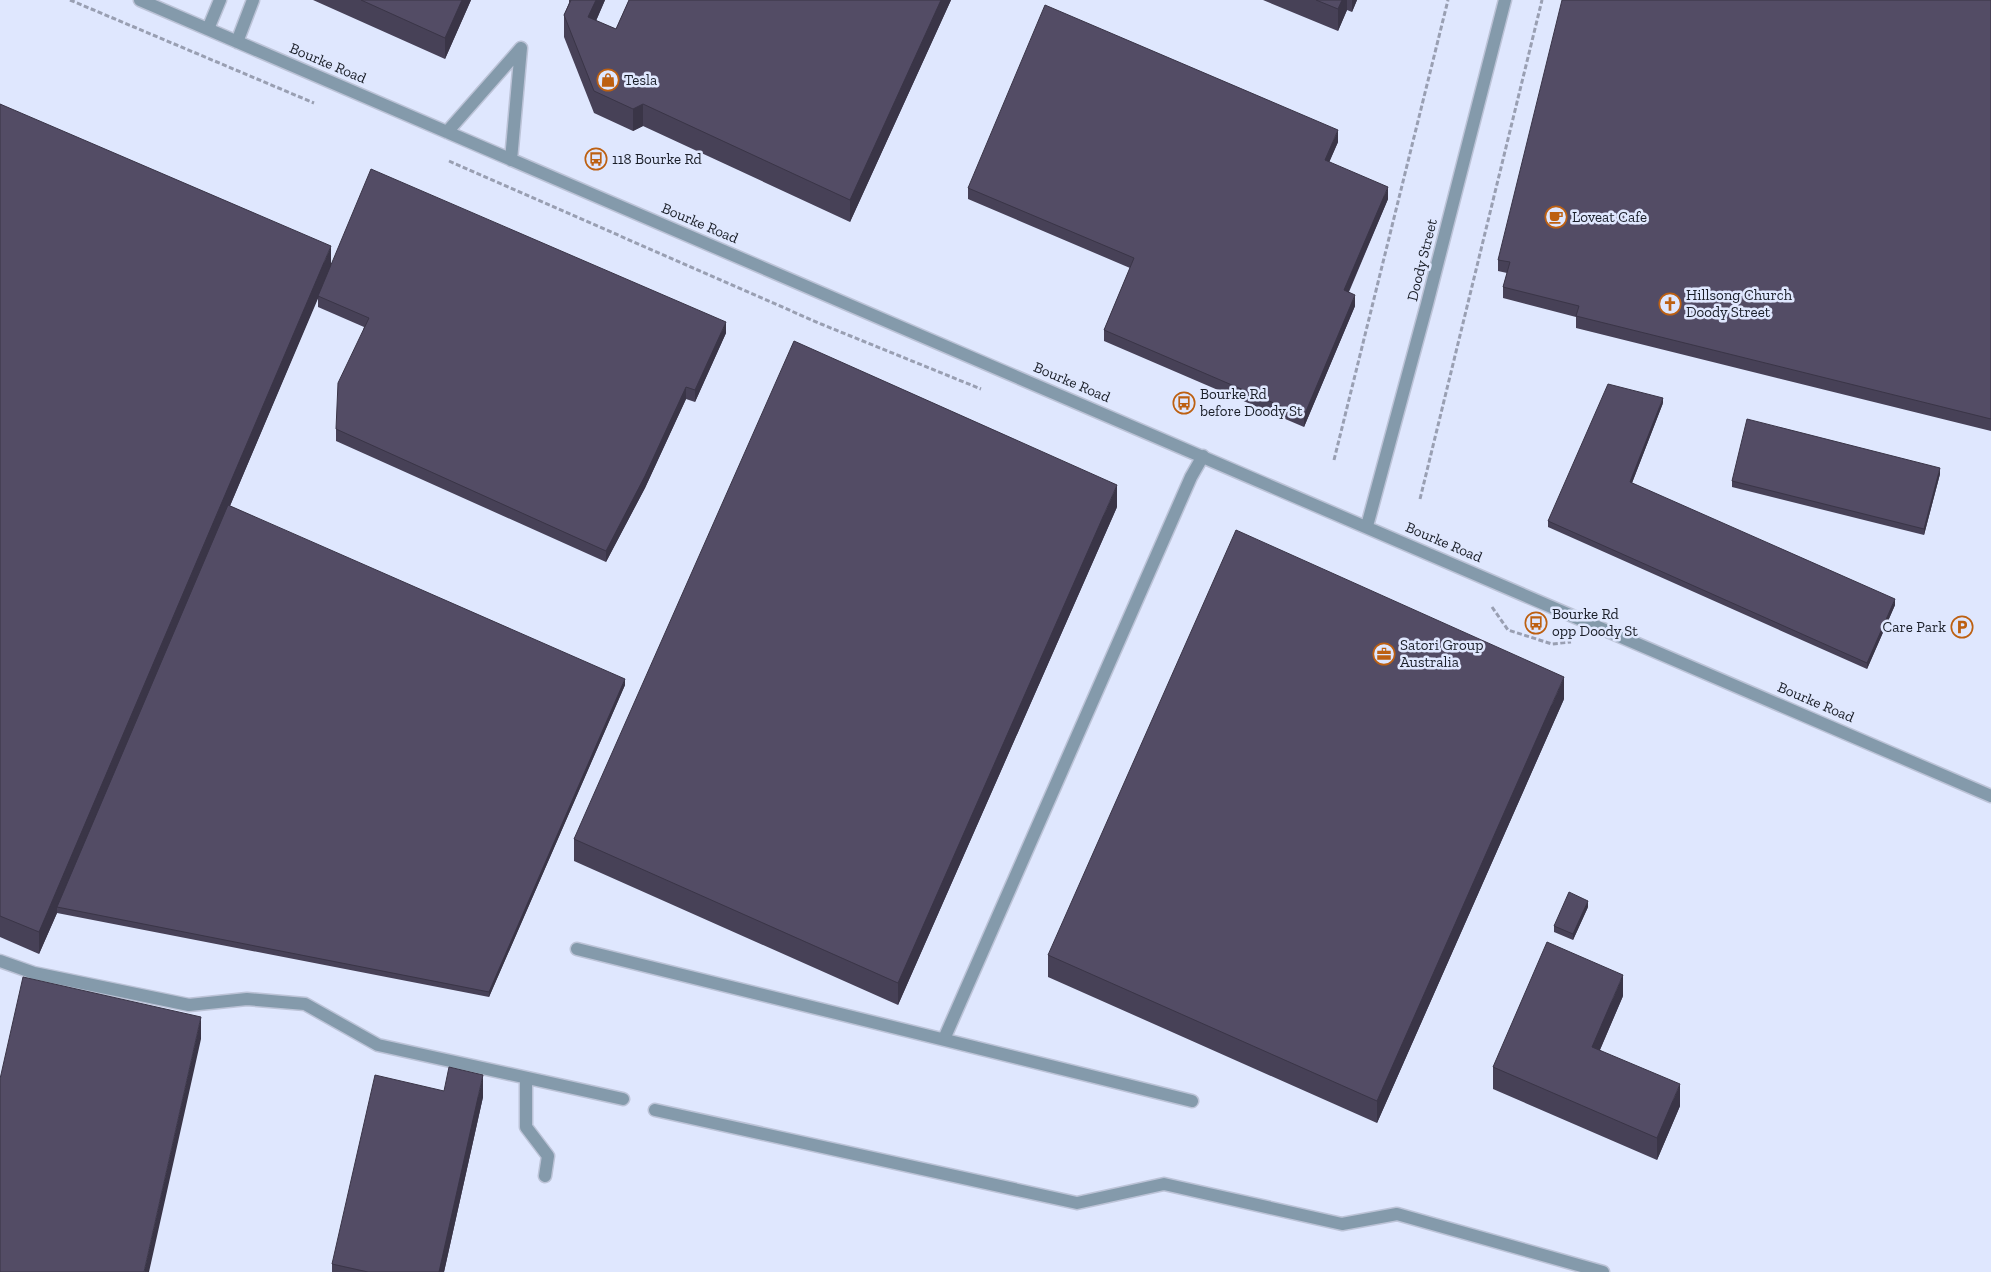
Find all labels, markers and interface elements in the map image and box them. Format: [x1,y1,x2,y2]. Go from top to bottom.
street label: Bourke Road [287,39,370,88]
shop icon: Tesla [596,68,620,92]
place label: Tesla [624,71,657,89]
bus stop icon: 118 Bourke Rd [584,147,608,171]
place label: 118 Bourke Rd [612,150,703,168]
street label: Bourke Road [659,199,742,248]
cafe icon: Loveat Cafe [1544,205,1568,229]
place label: Loveat Cafe [1572,208,1647,226]
street label: Doody Street [1403,217,1441,303]
place label: Hillsong Church Doody Street [1686,286,1793,321]
church icon: Hillsong Church Doody Street [1658,292,1682,316]
street label: Bourke Road [1031,358,1114,407]
place label: Bourke Rd before Doody St [1199,385,1303,420]
bus stop icon: Bourke Rd before Doody St [1172,391,1196,415]
street label: Bourke Road [1403,518,1486,567]
place label: Bourke Rd opp Doody St [1552,605,1638,640]
bus stop icon: Bourke Rd opp Doody St [1524,611,1548,635]
parking icon: Care Park [1950,615,1974,639]
place label: Care Park [1883,618,1946,636]
place label: Satori Group Australia [1400,636,1483,671]
office icon: Satori Group Australia [1372,642,1396,666]
street label: Bourke Road [1775,678,1858,727]

